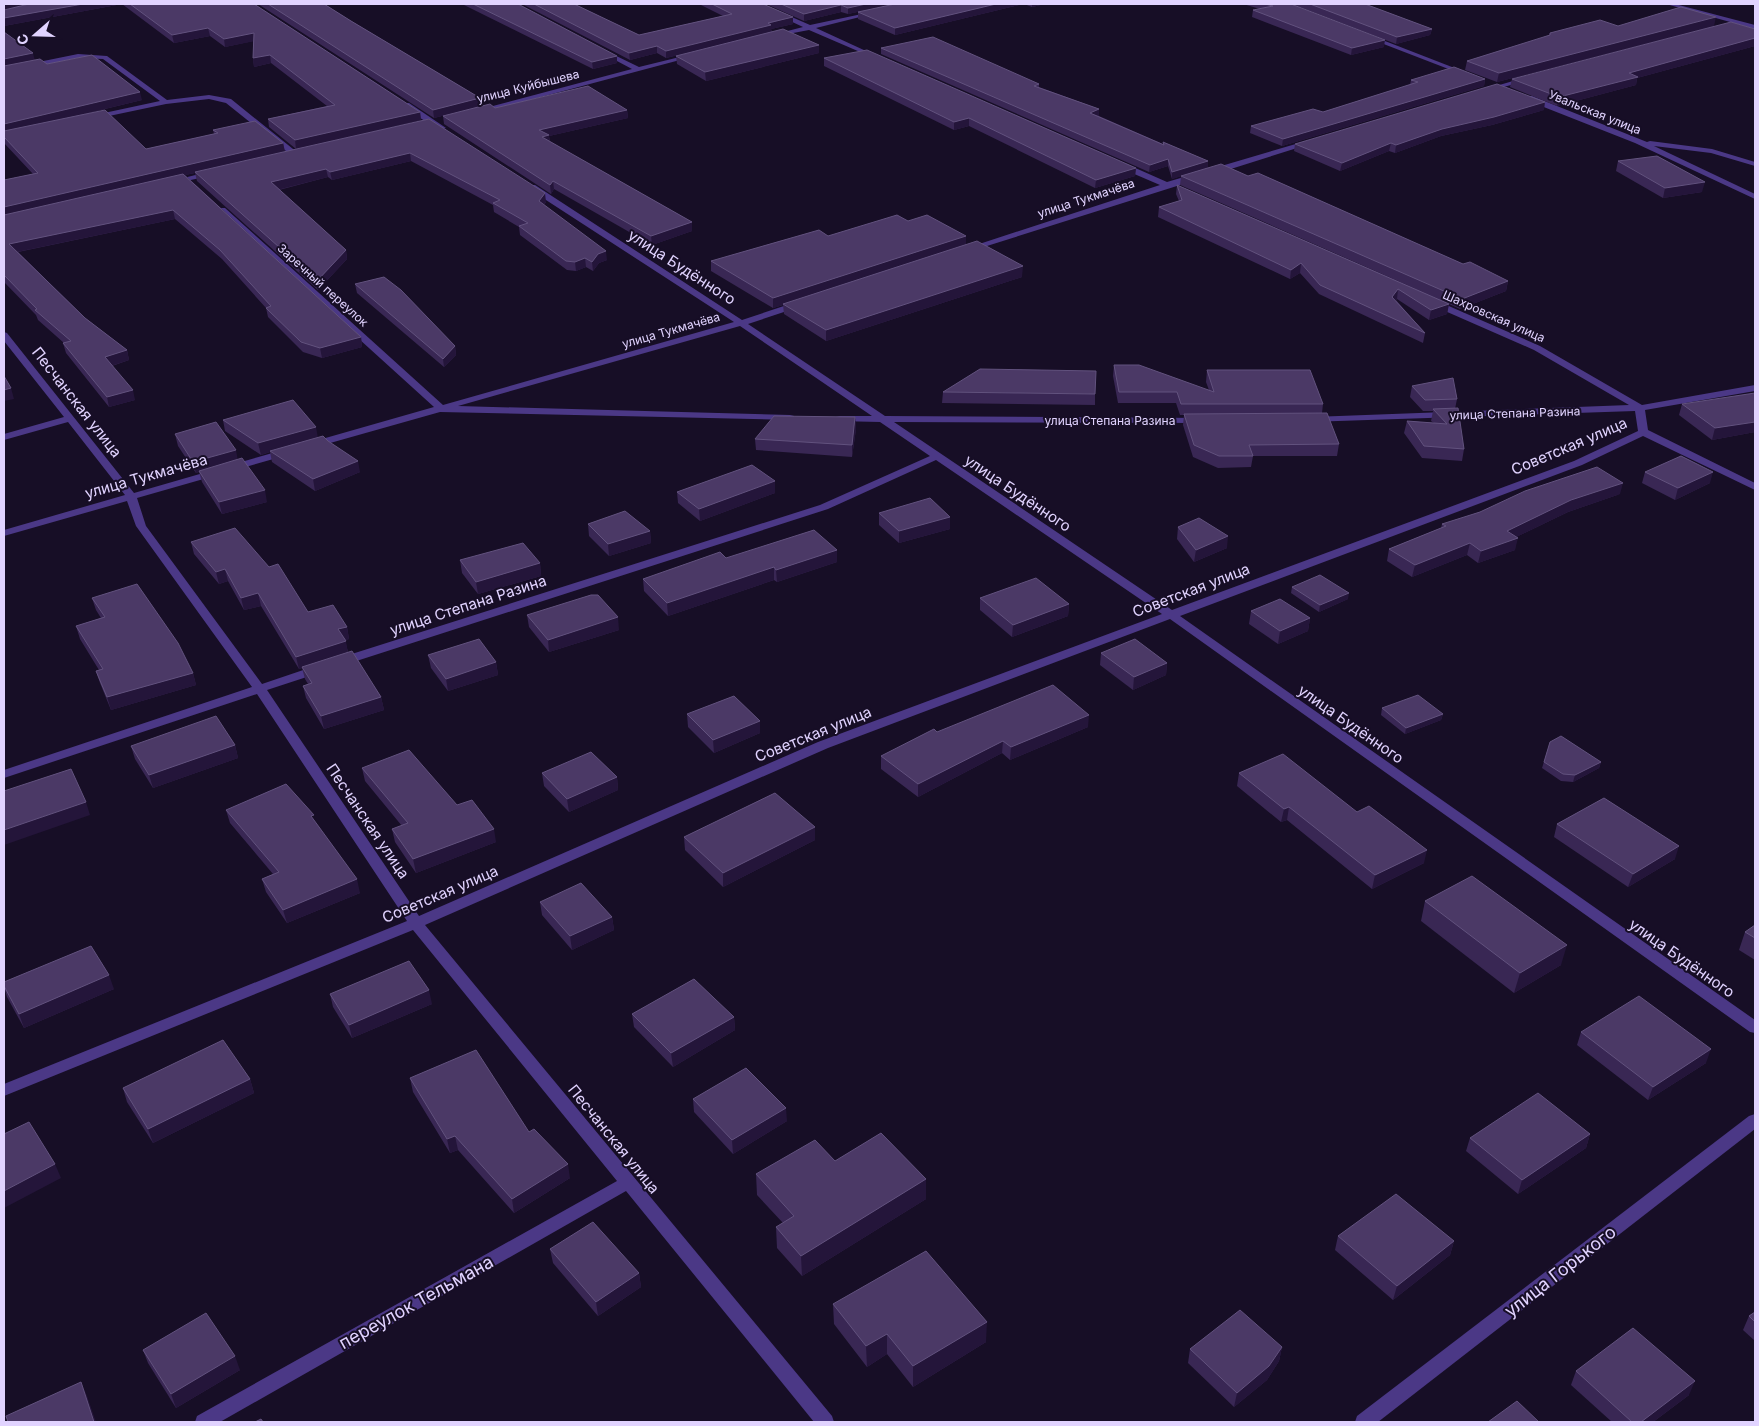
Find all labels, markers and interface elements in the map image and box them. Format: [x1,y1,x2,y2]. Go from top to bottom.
north arrow [10,10,60,60]
text: С [13,32,32,47]
street label: улица Куйбышева [475,66,581,106]
street label: Увальская улица [1547,87,1643,137]
street label: улица Тукмачёва [1036,175,1136,221]
street label: улица Будённого [625,225,739,309]
street label: Заречный переулок [275,240,372,330]
street label: Шахровская улица [1441,287,1547,345]
street label: улица Тукмачёва [620,309,722,351]
street label: Песчанская улица [28,343,126,461]
street label: улица Степана Разина [1449,403,1581,423]
street label: улица Степана Разина [1045,413,1175,428]
street label: Советская улица [1508,413,1630,479]
street label: улица Тукмачёва [83,449,209,503]
street label: улица Будённого [961,450,1075,536]
street label: Советская улица [1130,559,1252,621]
street label: улица Степана Разина [387,571,549,639]
street label: улица Будённого [1295,681,1407,767]
street label: Советская улица [752,702,874,766]
street label: Песчанская улица [322,760,414,882]
street label: Советская улица [379,861,501,927]
street label: улица Будённого [1626,915,1738,1001]
street label: Песчанская улица [564,1081,664,1197]
street label: улица Горького [1500,1221,1620,1321]
street label: переулок Тельмана [335,1251,497,1353]

